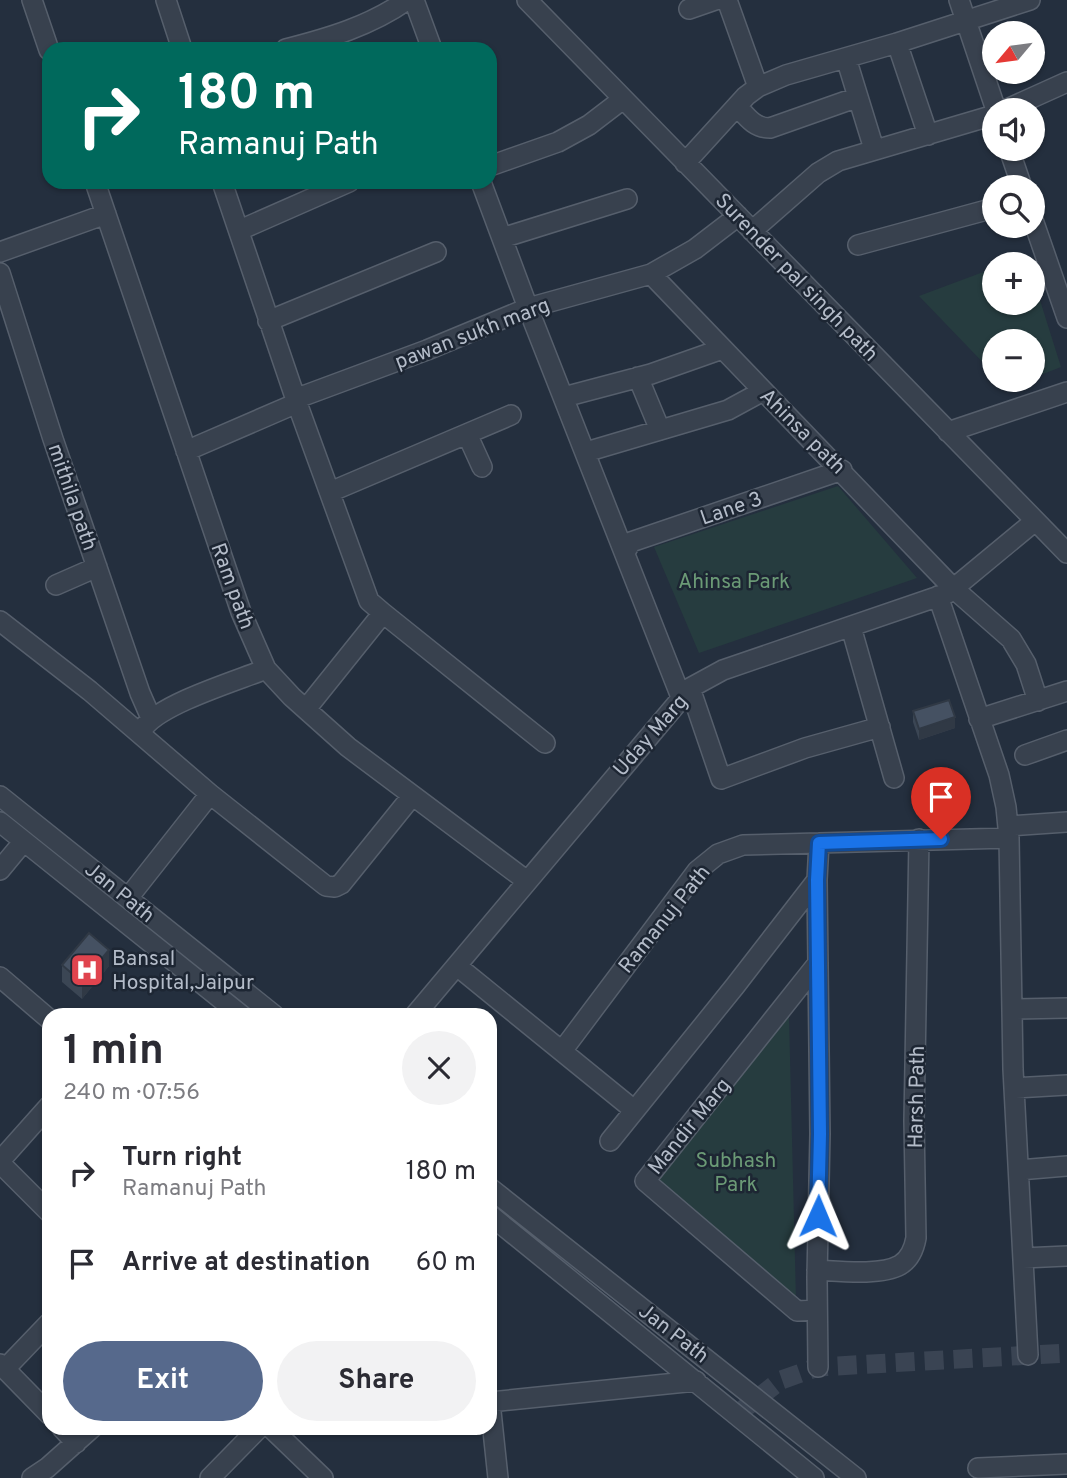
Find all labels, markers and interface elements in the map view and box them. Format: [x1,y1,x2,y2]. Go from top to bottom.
north arrow [982,21,1045,84]
map controls [982,21,1045,392]
text: 180 m [178,65,315,127]
icon: right [63,70,154,161]
button: sound [982,98,1045,161]
text: Ramanuj Path [178,126,379,166]
button: search [982,175,1045,238]
street label: Surender pal singh path [708,188,883,368]
button: + [982,252,1045,315]
street label: pawan sukh marg [391,292,554,376]
button: − [982,329,1045,392]
street label: Ahinsa path [753,383,851,481]
street label: mithila path [41,440,102,555]
street label: Lane 3 [697,486,766,533]
street label: Ram path [204,540,260,633]
park label: Ahinsa Park [678,569,790,596]
street label: Uday Marg [608,689,694,783]
pin [911,767,971,839]
icon: arrive [922,778,960,816]
street label: Jan Path [79,857,160,930]
street label: Ramanuj Path [613,860,717,980]
place label: Bansal Hospital,Jaipur [112,946,254,997]
hospital icon: Bansal Hospital,Jaipur [68,951,106,989]
text: 1 min [63,1026,164,1079]
button: close [402,1031,476,1105]
street label: Harsh Path [903,1045,932,1149]
street label: Mandir Marg [643,1073,737,1181]
text: 240 m · 07:56 [63,1079,200,1108]
text: Turn right [122,1142,242,1175]
park label: Subhash Park [696,1148,776,1199]
icon: right [63,1154,101,1192]
text: 180 m [406,1156,476,1189]
text: Ramanuj Path [122,1175,266,1204]
position arrow [781,1179,855,1253]
icon: arrive [63,1245,101,1283]
text: Arrive at destination [122,1247,370,1280]
text: 60 m [416,1247,476,1280]
street label: Jan Path [632,1298,714,1370]
button: Exit [63,1341,263,1421]
button: Share [277,1341,476,1421]

